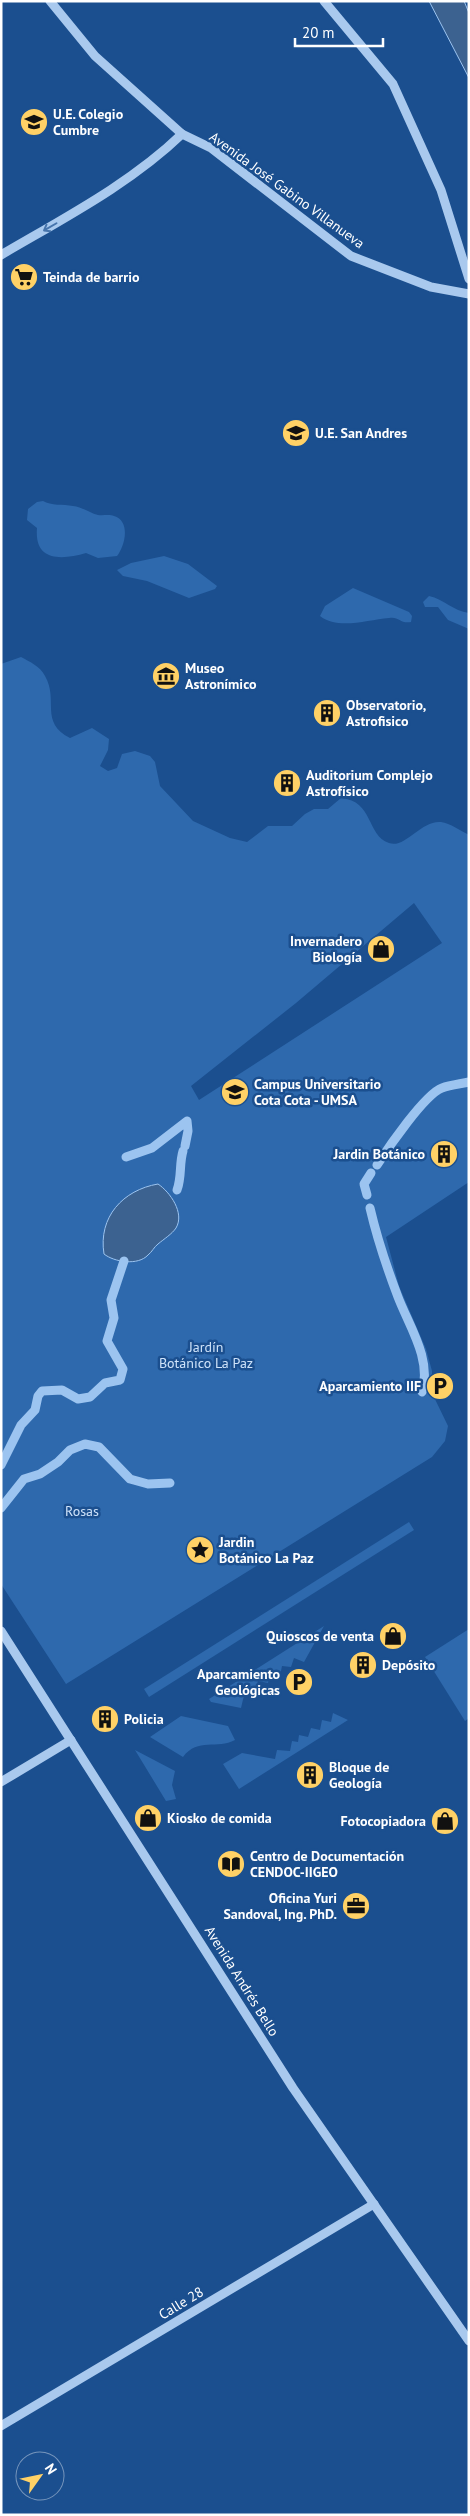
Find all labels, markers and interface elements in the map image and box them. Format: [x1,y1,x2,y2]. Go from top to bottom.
scale bar [295,15,382,47]
text: 20 m [302,23,335,42]
place label: U.E. Colegio Cumbre [53,105,124,139]
school or university icon: U.E. Colegio Cumbre [19,107,49,137]
street label: Avenida José Gabino Villanueva [206,128,368,252]
one-way arrow [43,222,57,232]
supermarket icon: Teinda de barrio [9,262,39,292]
place label: Teinda de barrio [43,268,140,286]
school or university icon: U.E. San Andres [281,418,311,448]
place label: U.E. San Andres [315,424,407,442]
place label: Museo Astronímico [185,659,257,693]
museum icon: Museo Astronímico [151,661,181,691]
place label: Observatorio, Astrofisico [346,696,426,730]
building icon: Observatorio, Astrofisico [312,698,342,728]
place label: Auditorium Complejo Astrofísico [306,766,433,800]
building icon: Auditorium Complejo Astrofísico [272,768,302,798]
place label: Invernadero Biología [290,932,362,966]
shop icon: Invernadero Biología [366,934,396,964]
place label: Campus Universitario Cota Cota - UMSA [254,1075,381,1109]
school or university icon: Campus Universitario Cota Cota - UMSA [220,1077,250,1107]
building icon: Jardin Botánico [429,1139,459,1169]
place label: Jardin Botánico [333,1145,425,1163]
park label: Jardín Botánico La Paz [159,1338,253,1372]
parking icon: Aparcamiento IIF [425,1371,455,1401]
place label: Aparcamiento IIF [319,1377,421,1395]
park label: Rosas [65,1502,99,1520]
place label: Jardin Botánico La Paz [218,1533,314,1567]
place icon: Jardin Botánico La Paz [185,1535,215,1565]
shop icon: Quioscos de venta [378,1621,408,1651]
place label: Quioscos de venta [266,1627,374,1645]
building icon: Depósito [348,1650,378,1680]
place label: Depósito [382,1656,436,1674]
place label: Aparcamiento Geológicas [197,1665,280,1699]
parking icon: Aparcamiento Geológicas [284,1667,314,1697]
building icon: Policia [90,1704,120,1734]
place label: Policia [124,1710,164,1728]
place label: Bloque de Geología [329,1758,389,1792]
building icon: Bloque de Geología [295,1760,325,1790]
shop icon: Kiosko de comida [133,1803,163,1833]
shop icon: Fotocopiadora [430,1806,460,1836]
place label: Kiosko de comida [167,1809,272,1827]
place label: Fotocopiadora [341,1812,426,1830]
place label: Centro de Documentación CENDOC-IIGEO [250,1847,404,1881]
library icon: Centro de Documentación CENDOC-IIGEO [216,1849,246,1879]
place label: Oficina Yuri Sandoval, Ing. PhD. [223,1889,337,1923]
office icon: Oficina Yuri Sandoval, Ing. PhD. [341,1891,371,1921]
street label: Avenida Andrés Bello [201,1923,283,2039]
street label: Calle 28 [155,2283,207,2323]
north arrow [15,2451,65,2501]
text: N [41,2460,61,2478]

